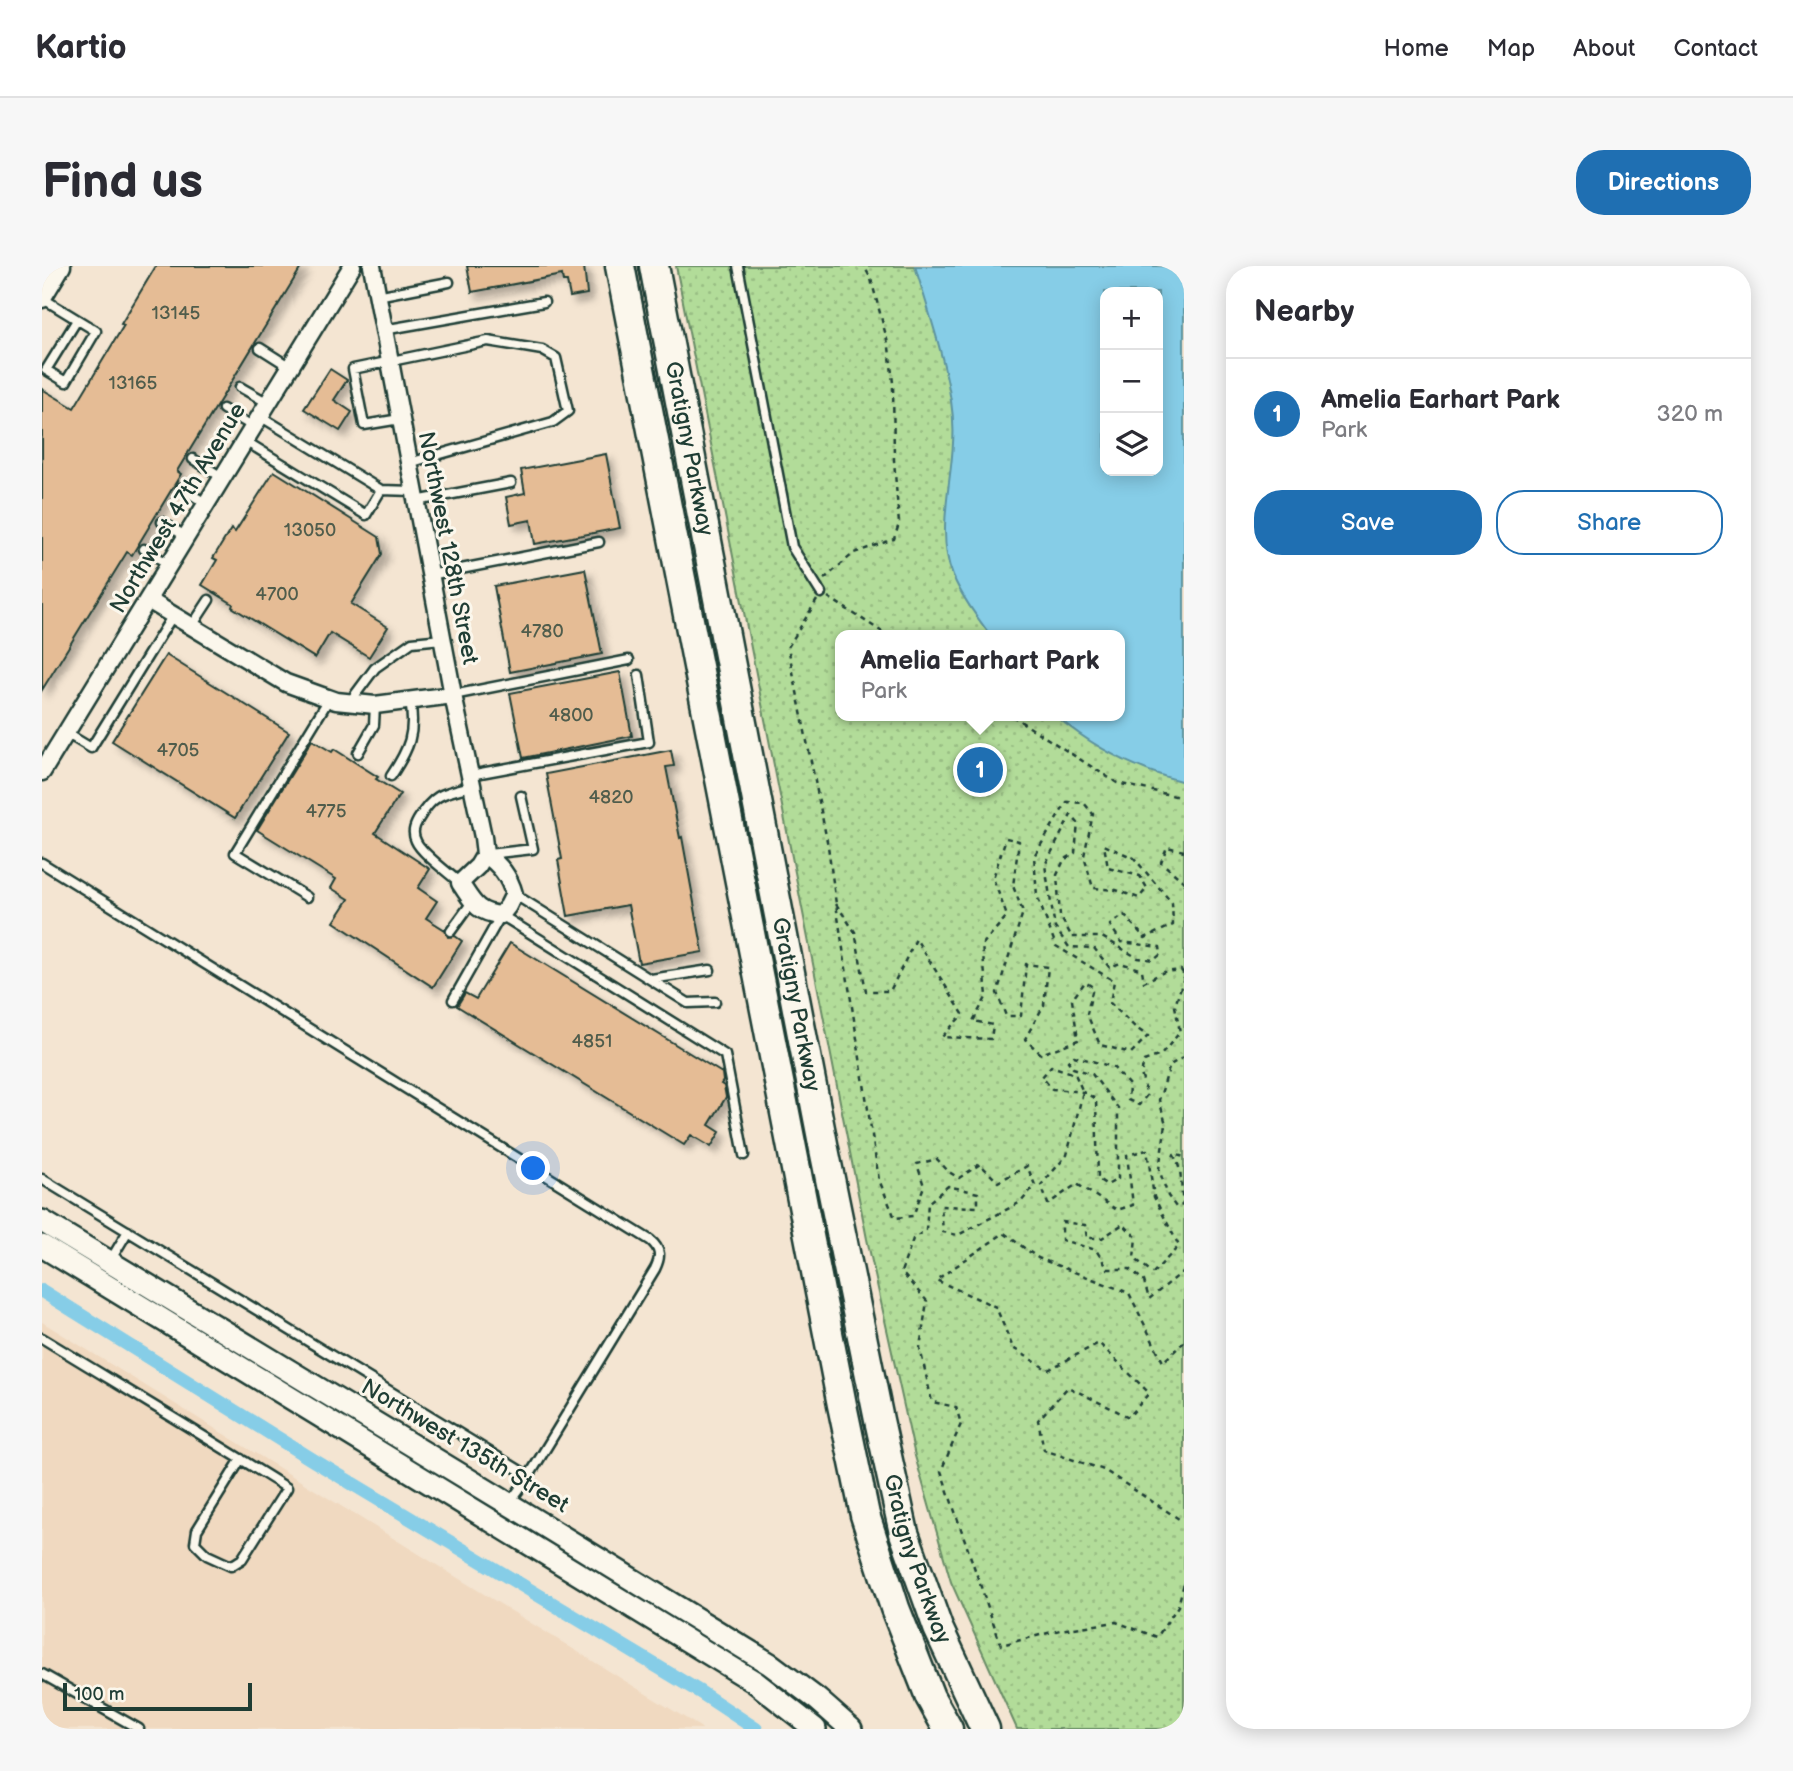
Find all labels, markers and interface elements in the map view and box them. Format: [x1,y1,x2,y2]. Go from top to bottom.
text: Kartio [35,28,127,68]
text: Home [1384,34,1449,63]
text: Map [1487,34,1535,63]
text: About [1573,34,1635,63]
text: Contact [1673,34,1758,63]
button: Directions [1576,150,1751,215]
text: Find us [42,153,203,212]
map controls [1100,287,1163,476]
button: + [1100,287,1163,350]
text: Nearby [1254,294,1354,330]
house number: 13145 [152,302,201,325]
button: − [1100,350,1163,413]
street label: Gratigny Parkway [659,359,720,539]
house number: 13165 [109,372,158,395]
text: Amelia Earhart Park [1321,385,1560,416]
street label: Northwest 47th Avenue [104,398,252,618]
text: 1 [1272,400,1282,428]
text: 320 m [1657,400,1723,428]
button: layers [1100,413,1163,476]
text: Park [1321,416,1367,444]
street label: Northwest 128th Street [412,429,484,667]
button: Save [1254,490,1482,555]
button: Share [1496,490,1723,555]
house number: 13050 [284,519,336,542]
house number: 4700 [255,583,299,606]
house number: 4780 [520,620,564,643]
popup [835,630,1125,721]
text: Amelia Earhart Park [861,646,1099,677]
text: Park [861,677,907,705]
house number: 4800 [548,704,594,727]
house number: 4705 [157,739,200,762]
pin: 1 [957,744,1003,796]
house number: 4820 [588,786,634,809]
house number: 4775 [305,800,347,823]
street label: Gratigny Parkway [766,915,827,1095]
house number: 4851 [572,1030,612,1053]
your location [516,1151,550,1185]
street label: Northwest 135th Street [356,1373,574,1519]
street label: Gratigny Parkway [877,1471,958,1649]
scale bar [63,1680,252,1712]
text: 100 m [74,1683,125,1706]

